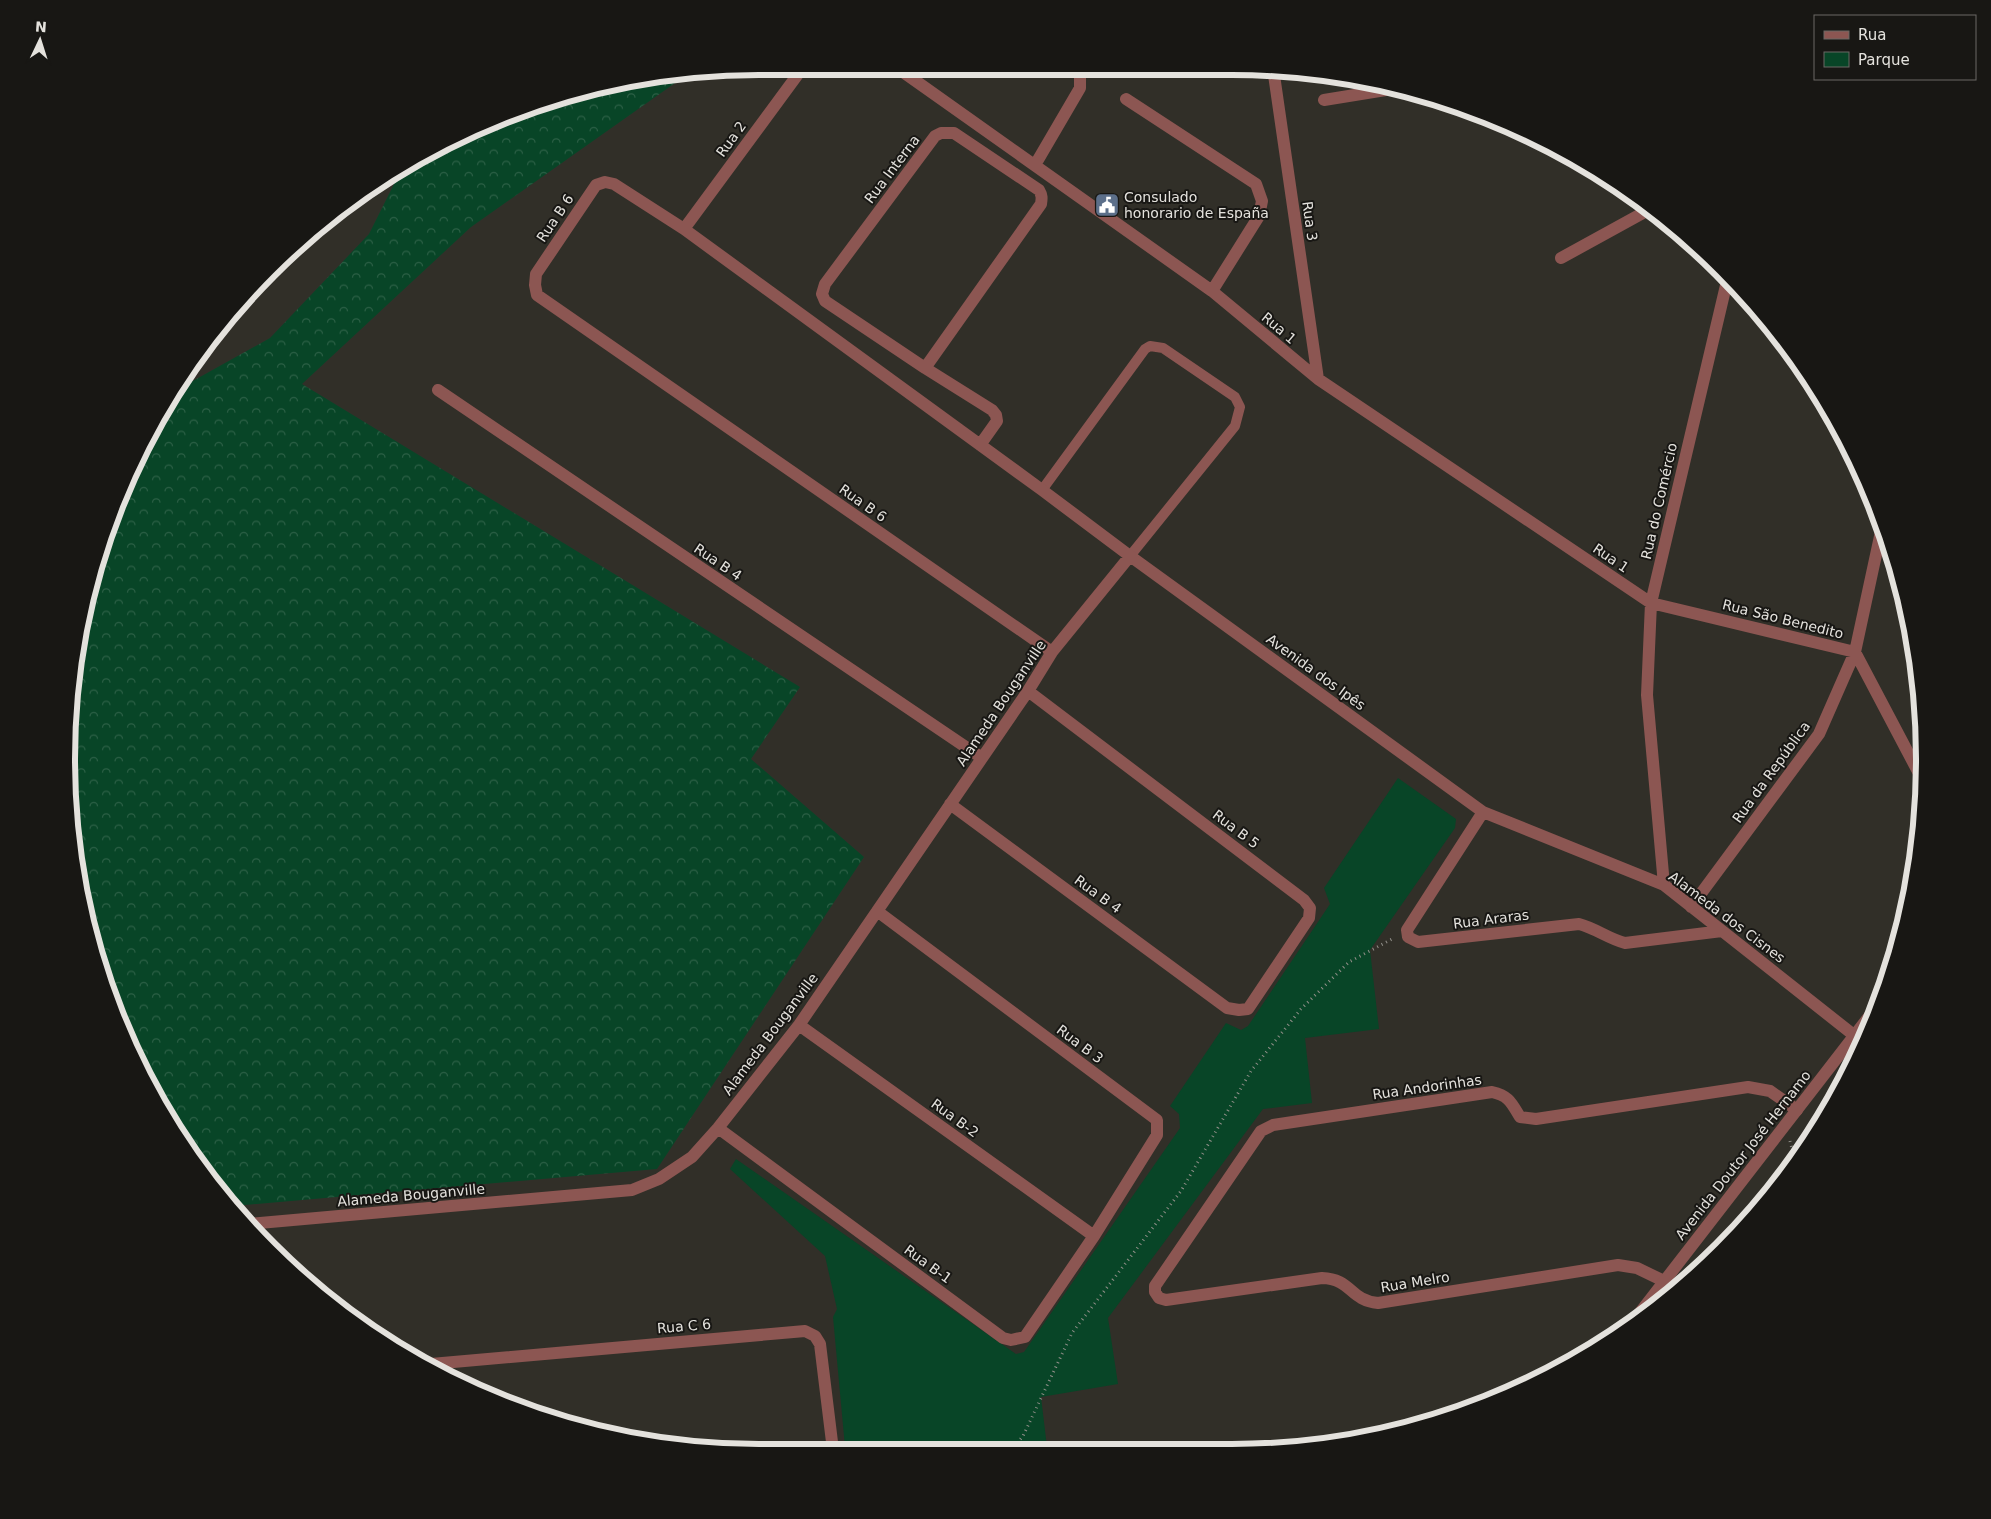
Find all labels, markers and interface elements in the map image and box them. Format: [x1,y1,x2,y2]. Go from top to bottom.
north arrow [15,15,65,65]
legend [1814,15,1976,80]
text: N [35,19,47,35]
text: Rua [1858,26,1886,44]
text: Parque [1858,51,1910,69]
street label: Rua 2 [713,118,749,160]
street label: Rua Interna [861,132,923,206]
place label: Consulado honorario de España [1124,189,1269,221]
street label: Rua B 6 [533,191,577,245]
public building icon: Consulado honorario de España [1094,192,1120,218]
street label: Rua 3 [1299,200,1321,242]
street label: Rua 1 [1259,309,1299,347]
street label: Rua do Comércio [1638,441,1680,561]
street label: Rua B 6 [836,481,890,525]
street label: Rua B 4 [691,540,745,584]
street label: Rua 1 [1590,540,1632,576]
street label: Rua São Benedito [1721,596,1845,642]
street label: Avenida dos Ipês [1263,631,1369,713]
street label: Alameda Bouganville [953,637,1049,769]
street label: Rua da República [1729,718,1813,826]
street label: Rua B 5 [1210,806,1262,852]
street label: Alameda dos Cisnes [1666,868,1788,966]
street label: Rua B 4 [1071,872,1125,916]
street label: Rua Araras [1452,906,1530,932]
street label: Alameda Bouganville [719,970,821,1098]
street label: Rua B 3 [1054,1021,1106,1067]
street label: Avenida Doutor José Hernamo [1672,1067,1814,1243]
street label: Rua Andorinhas [1371,1071,1483,1103]
street label: Rua B-2 [928,1095,982,1141]
street label: Alameda Bouganville [336,1181,486,1209]
street label: Rua B-1 [901,1241,955,1287]
street label: Rua Melro [1379,1269,1451,1295]
street label: Rua C 6 [656,1316,712,1336]

